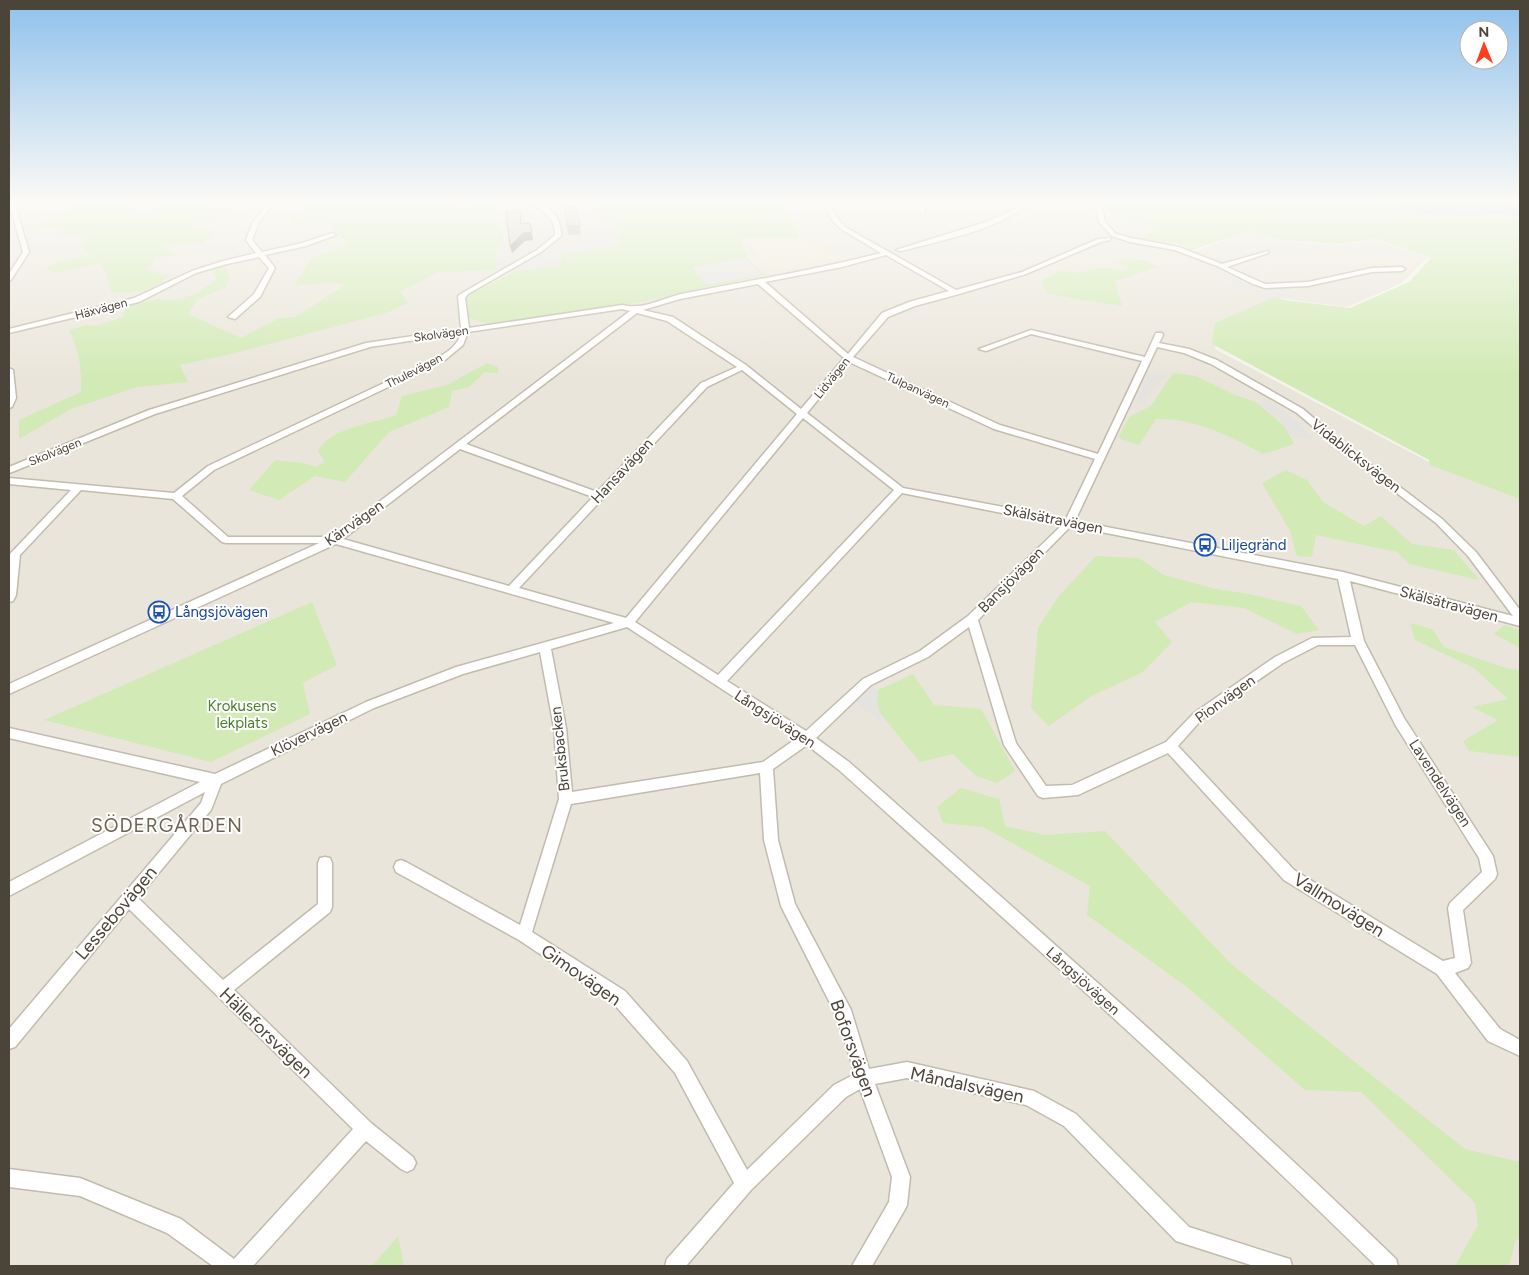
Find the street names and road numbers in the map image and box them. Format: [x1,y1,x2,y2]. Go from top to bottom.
street label: Häxvägen [73,295,129,323]
street label: Skolvägen [413,323,470,345]
street label: Thulevägen [383,351,445,391]
street label: Lidvägen [811,354,853,401]
street label: Tulpanvägen [884,369,952,411]
street label: Vidablicksvägen [1307,415,1405,497]
street label: Skolvägen [27,435,84,469]
street label: Hansavägen [587,435,657,507]
street label: Kärrvägen [321,496,387,550]
street label: Skälsätravägen [1002,501,1104,537]
street label: Bansjövägen [974,543,1048,617]
street label: Skälsätravägen [1398,582,1500,626]
street label: Pionvägen [1191,671,1259,727]
street label: Långsjövägen [731,686,819,752]
street label: Bruksbacken [547,706,573,792]
street label: Klövervägen [268,708,350,760]
street label: Lavendelvägen [1405,736,1475,830]
street label: Lessebovägen [70,862,162,964]
street label: Vallmovägen [1289,868,1389,942]
street label: Gimovägen [537,940,625,1010]
street label: Långsjövägen [1042,943,1124,1019]
street label: Hälleforsvägen [215,983,317,1083]
street label: Boforsvägen [825,996,881,1100]
street label: Måndalsvägen [908,1062,1026,1108]

